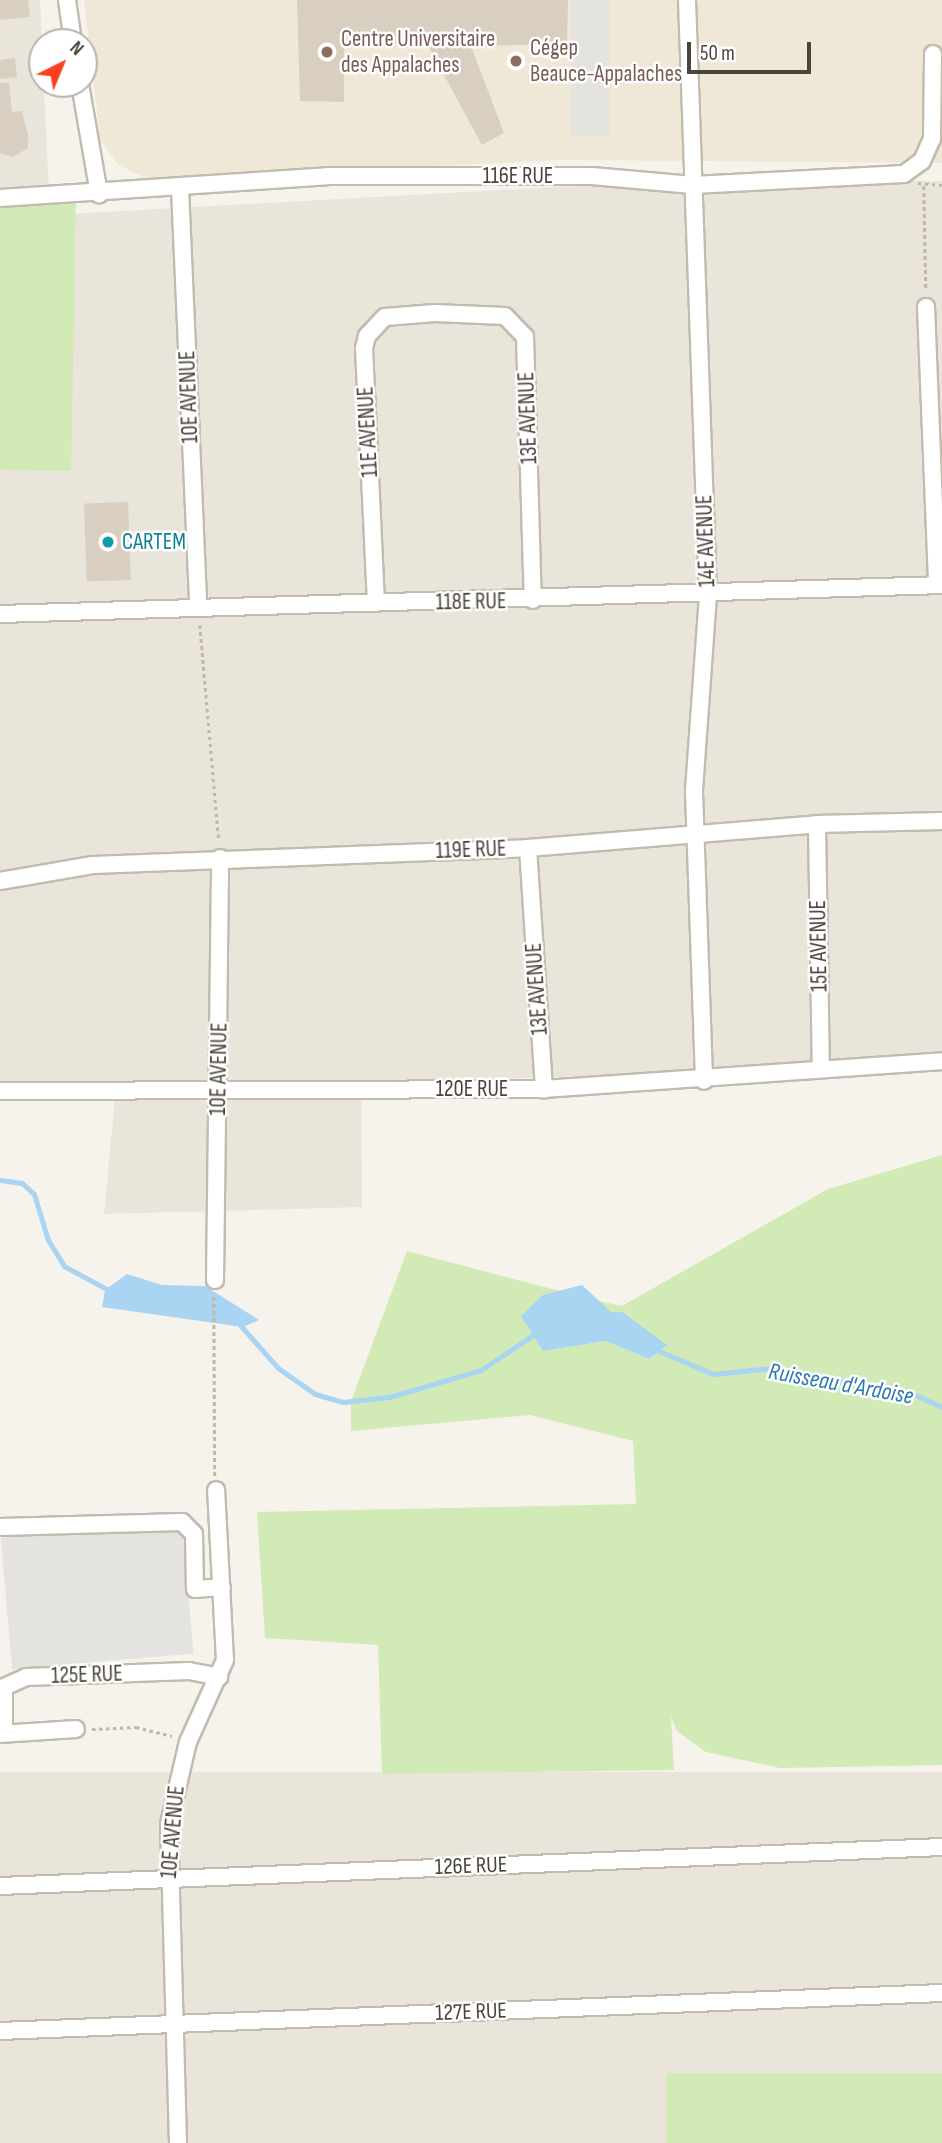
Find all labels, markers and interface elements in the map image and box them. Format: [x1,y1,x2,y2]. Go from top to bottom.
place label: Centre Universitaire des Appalaches [341,25,495,79]
north arrow [28,28,98,98]
scale bar [690,28,814,72]
place label: Cégep Beauce-Appalaches [530,34,682,88]
text: N [65,37,88,61]
text: 50 m [700,41,735,66]
marker: Centre Universitaire des Appalaches [319,44,335,60]
marker: Cégep Beauce-Appalaches [508,53,524,69]
street label: 116E RUE [483,162,553,190]
street label: 10E AVENUE [174,350,204,444]
street label: 13E AVENUE [513,371,543,465]
street label: 11E AVENUE [352,386,384,478]
street label: 14E AVENUE [691,494,721,588]
place label: CARTEM [122,528,186,556]
marker: CARTEM [100,534,116,550]
street label: 118E RUE [435,588,507,616]
street label: 119E RUE [435,835,507,865]
street label: 15E AVENUE [804,900,834,992]
street label: 13E AVENUE [520,942,554,1036]
street label: 10E AVENUE [204,1022,234,1116]
street label: 120E RUE [436,1075,508,1103]
water label: Ruisseau d'Ardoise [766,1357,916,1411]
street label: 125E RUE [51,1660,123,1690]
street label: 10E AVENUE [155,1784,191,1880]
street label: 126E RUE [434,1851,508,1881]
street label: 127E RUE [435,1997,507,2027]

